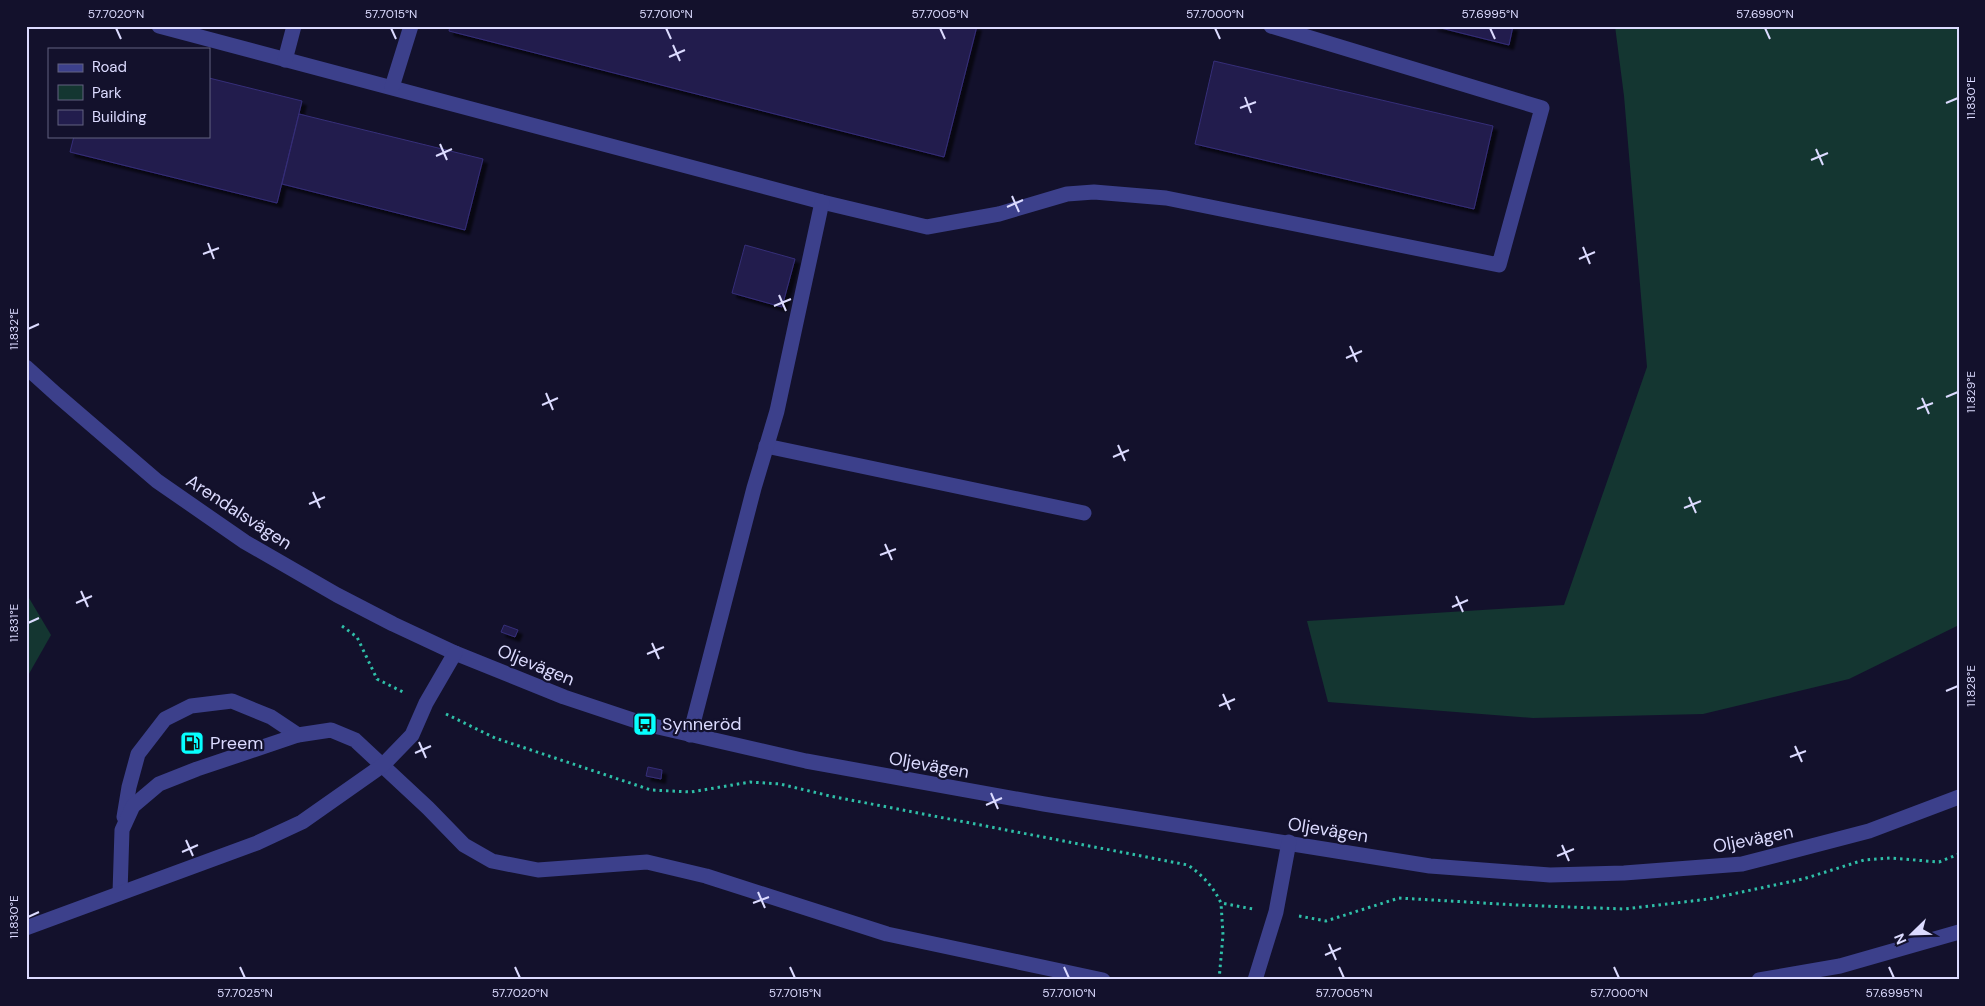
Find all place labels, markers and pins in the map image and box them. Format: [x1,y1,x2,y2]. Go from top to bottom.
bus stop icon: Synneröd [632,711,658,737]
place label: Synneröd [662,712,742,736]
fuel station icon: Preem [179,730,205,756]
place label: Preem [210,731,263,755]

